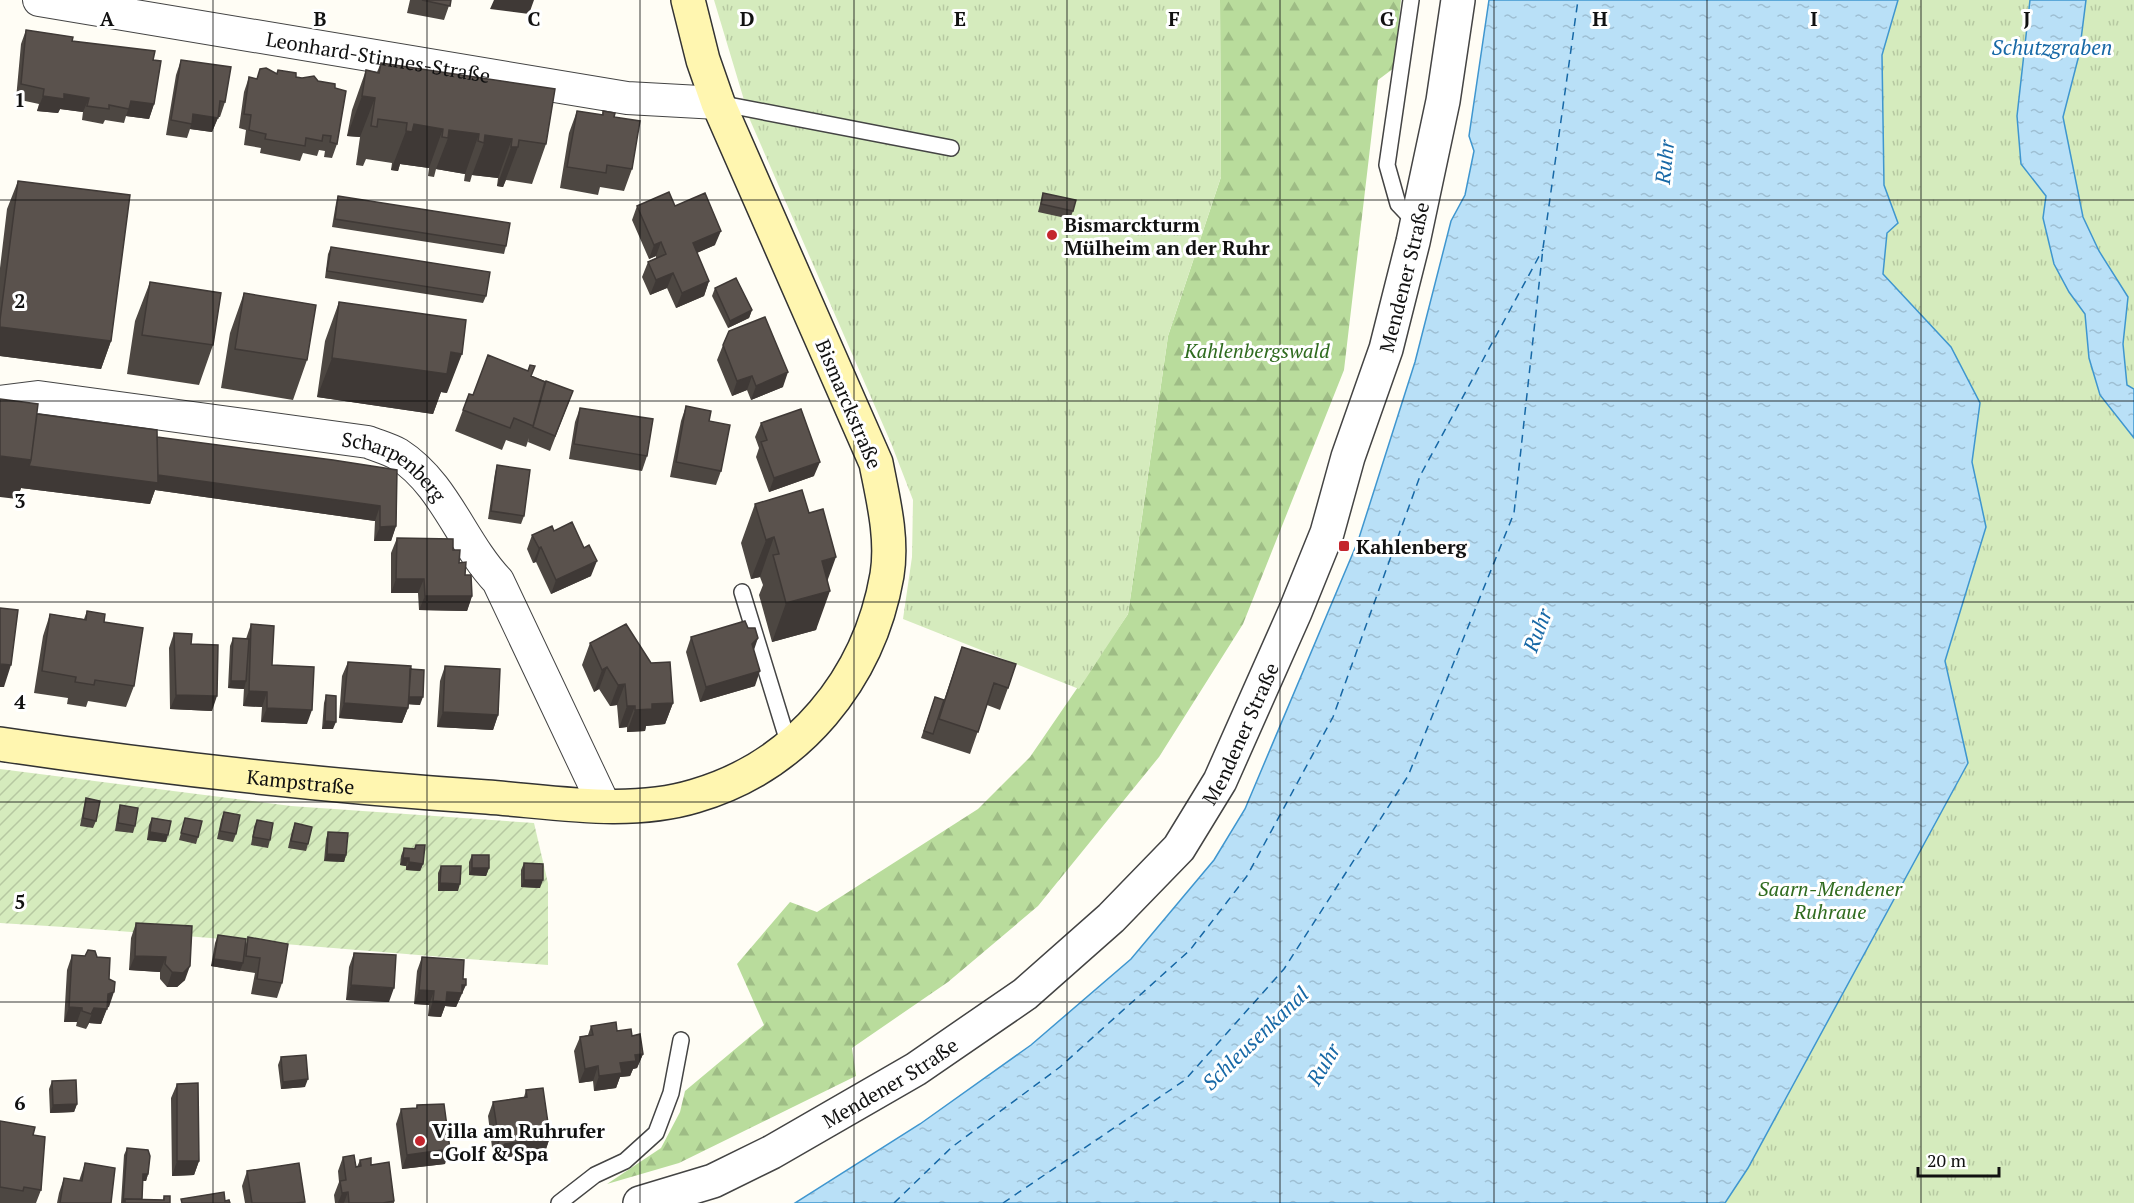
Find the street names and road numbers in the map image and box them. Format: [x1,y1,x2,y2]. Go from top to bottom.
street label: Leonhard-Stinnes-Straße [264,25,493,89]
street label: Mendener Straße [1372,199,1435,355]
street label: Bismarckstraße [810,335,888,473]
street label: Scharpenberg [340,425,453,507]
street label: Mendener Straße [1195,658,1284,810]
street label: Kampstraße [245,762,356,800]
street label: Mendener Straße [817,1031,963,1134]

